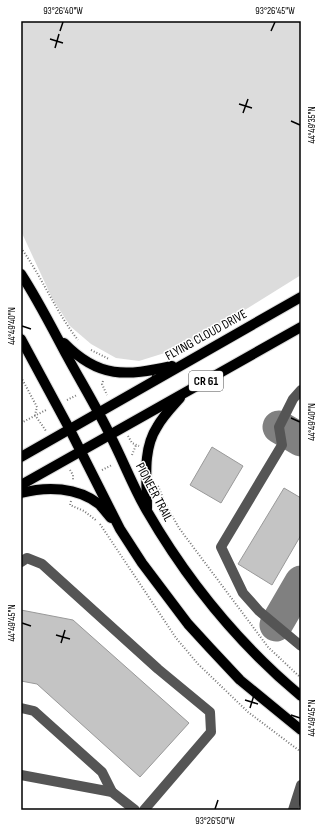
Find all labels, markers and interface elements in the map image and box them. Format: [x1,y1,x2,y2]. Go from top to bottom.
text: 93°26'40"W [43,5,83,17]
text: 93°26'45"W [255,5,295,17]
text: 44°49'35"N [306,106,318,144]
street label: FLYING CLOUD DRIVE [162,306,250,364]
text: 44°49'40"N [6,307,18,345]
road number: CR 61 [189,371,223,391]
text: 44°49'40"N [306,403,318,441]
street label: PIONEER TRAIL [132,460,176,524]
text: 44°49'45"N [6,604,18,642]
text: 44°49'45"N [306,699,318,737]
text: 93°26'50"W [195,815,235,827]

